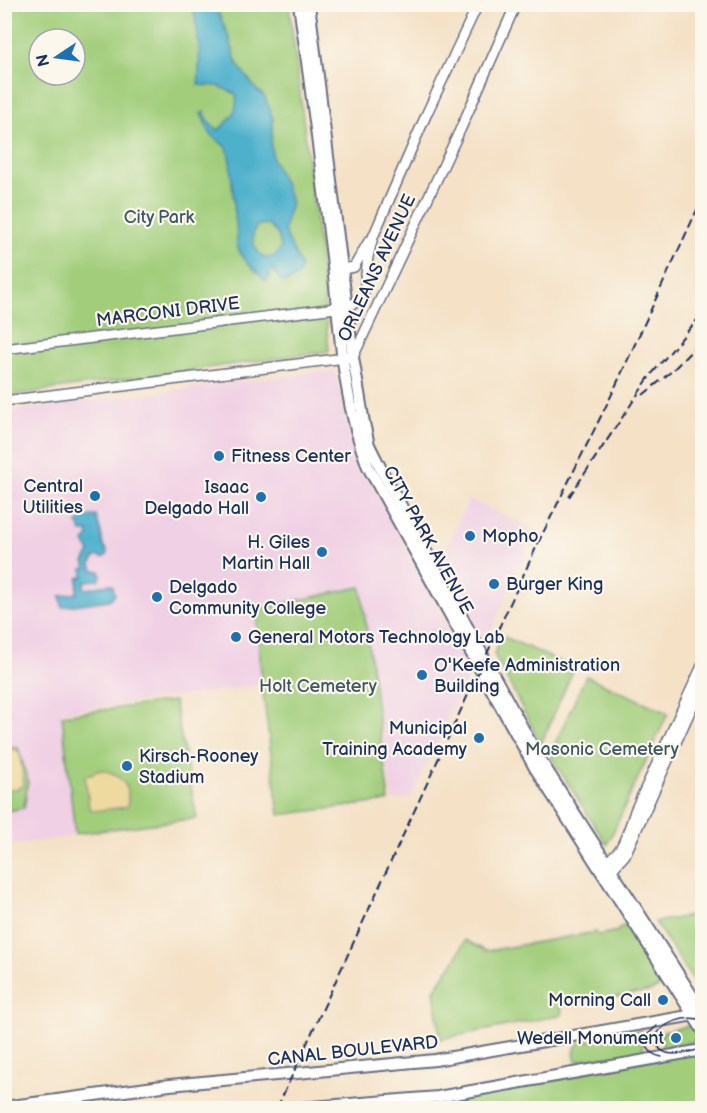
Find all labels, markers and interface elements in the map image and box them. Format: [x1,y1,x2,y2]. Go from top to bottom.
north arrow [27,27,87,87]
text: N [33,52,54,68]
street label: ORLEANS AVENUE [334,191,420,345]
park label: City Park [124,207,194,228]
street label: MARCONI DRIVE [95,293,241,331]
place label: Fitness Center [231,446,351,467]
marker: Fitness Center [212,449,226,463]
street label: CITY PARK AVENUE [379,462,477,618]
place label: Central Utilities [23,476,83,518]
place label: Isaac Delgado Hall [144,477,249,519]
marker: Central Utilities [88,489,102,503]
marker: Isaac Delgado Hall [254,490,268,504]
place label: Mopho [482,526,538,547]
marker: Mopho [463,529,477,543]
place label: H. Giles Martin Hall [221,532,310,574]
marker: H. Giles Martin Hall [315,545,329,559]
place label: Burger King [506,574,603,595]
place label: Delgado Community College [169,577,326,619]
marker: Burger King [487,577,501,591]
marker: Delgado Community College [150,590,164,604]
place label: General Motors Technology Lab [248,627,505,648]
marker: General Motors Technology Lab [229,630,243,644]
place label: O'Keefe Administration Building [434,655,620,697]
marker: O'Keefe Administration Building [415,668,429,682]
park label: Holt Cemetery [259,676,378,697]
place label: Municipal Training Academy [322,718,468,760]
marker: Municipal Training Academy [472,731,486,745]
park label: Masonic Cemetery [525,739,680,760]
place label: Kirsch-Rooney Stadium [139,746,259,788]
marker: Kirsch-Rooney Stadium [120,759,134,773]
place label: Morning Call [548,990,651,1011]
marker: Morning Call [656,993,670,1007]
place label: Wedell Monument [517,1028,664,1049]
marker: Wedell Monument [669,1031,683,1045]
street label: CANAL BOULEVARD [267,1032,439,1070]

